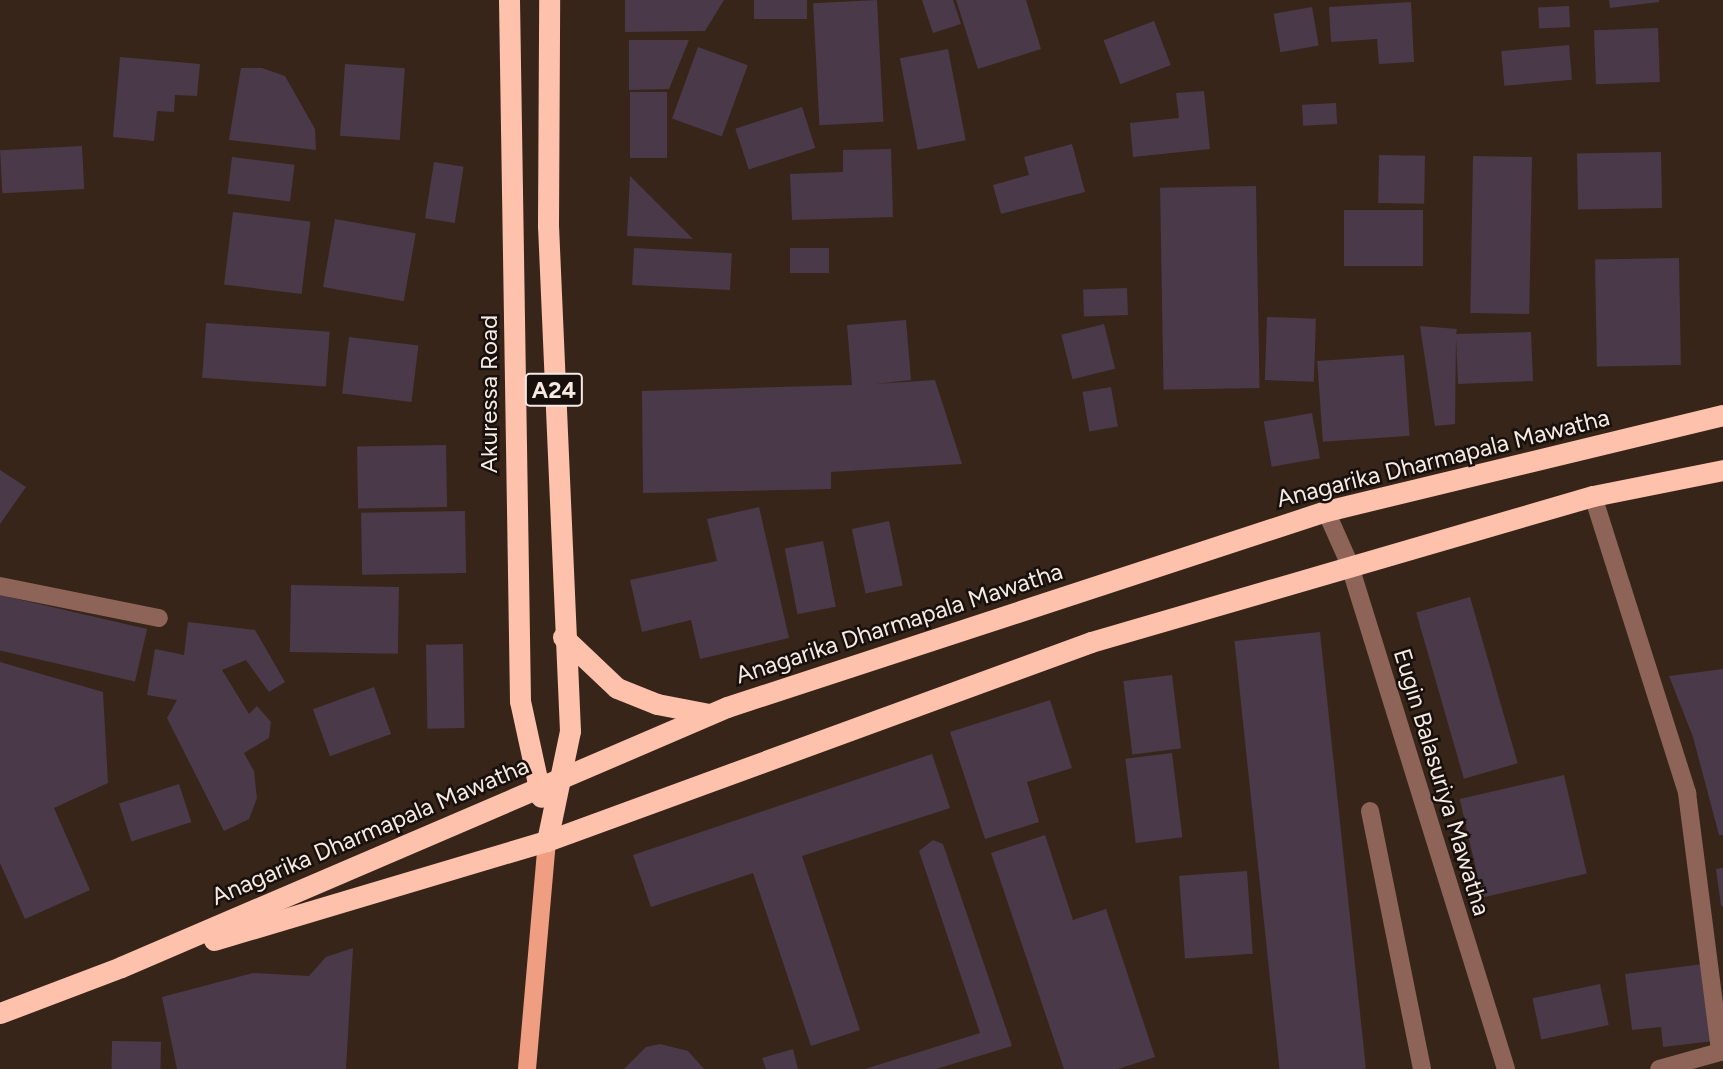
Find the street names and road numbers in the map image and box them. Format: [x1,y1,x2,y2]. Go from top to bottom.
street label: Akuressa Road [475,315,503,473]
road number: A24 [524,370,584,410]
street label: Anagarika Dharmapala Mawatha [1274,403,1612,513]
street label: Anagarika Dharmapala Mawatha [732,556,1066,690]
street label: Eugin Balasuriya Mawatha [1388,645,1496,919]
street label: Anagarika Dharmapala Mawatha [207,751,533,911]

